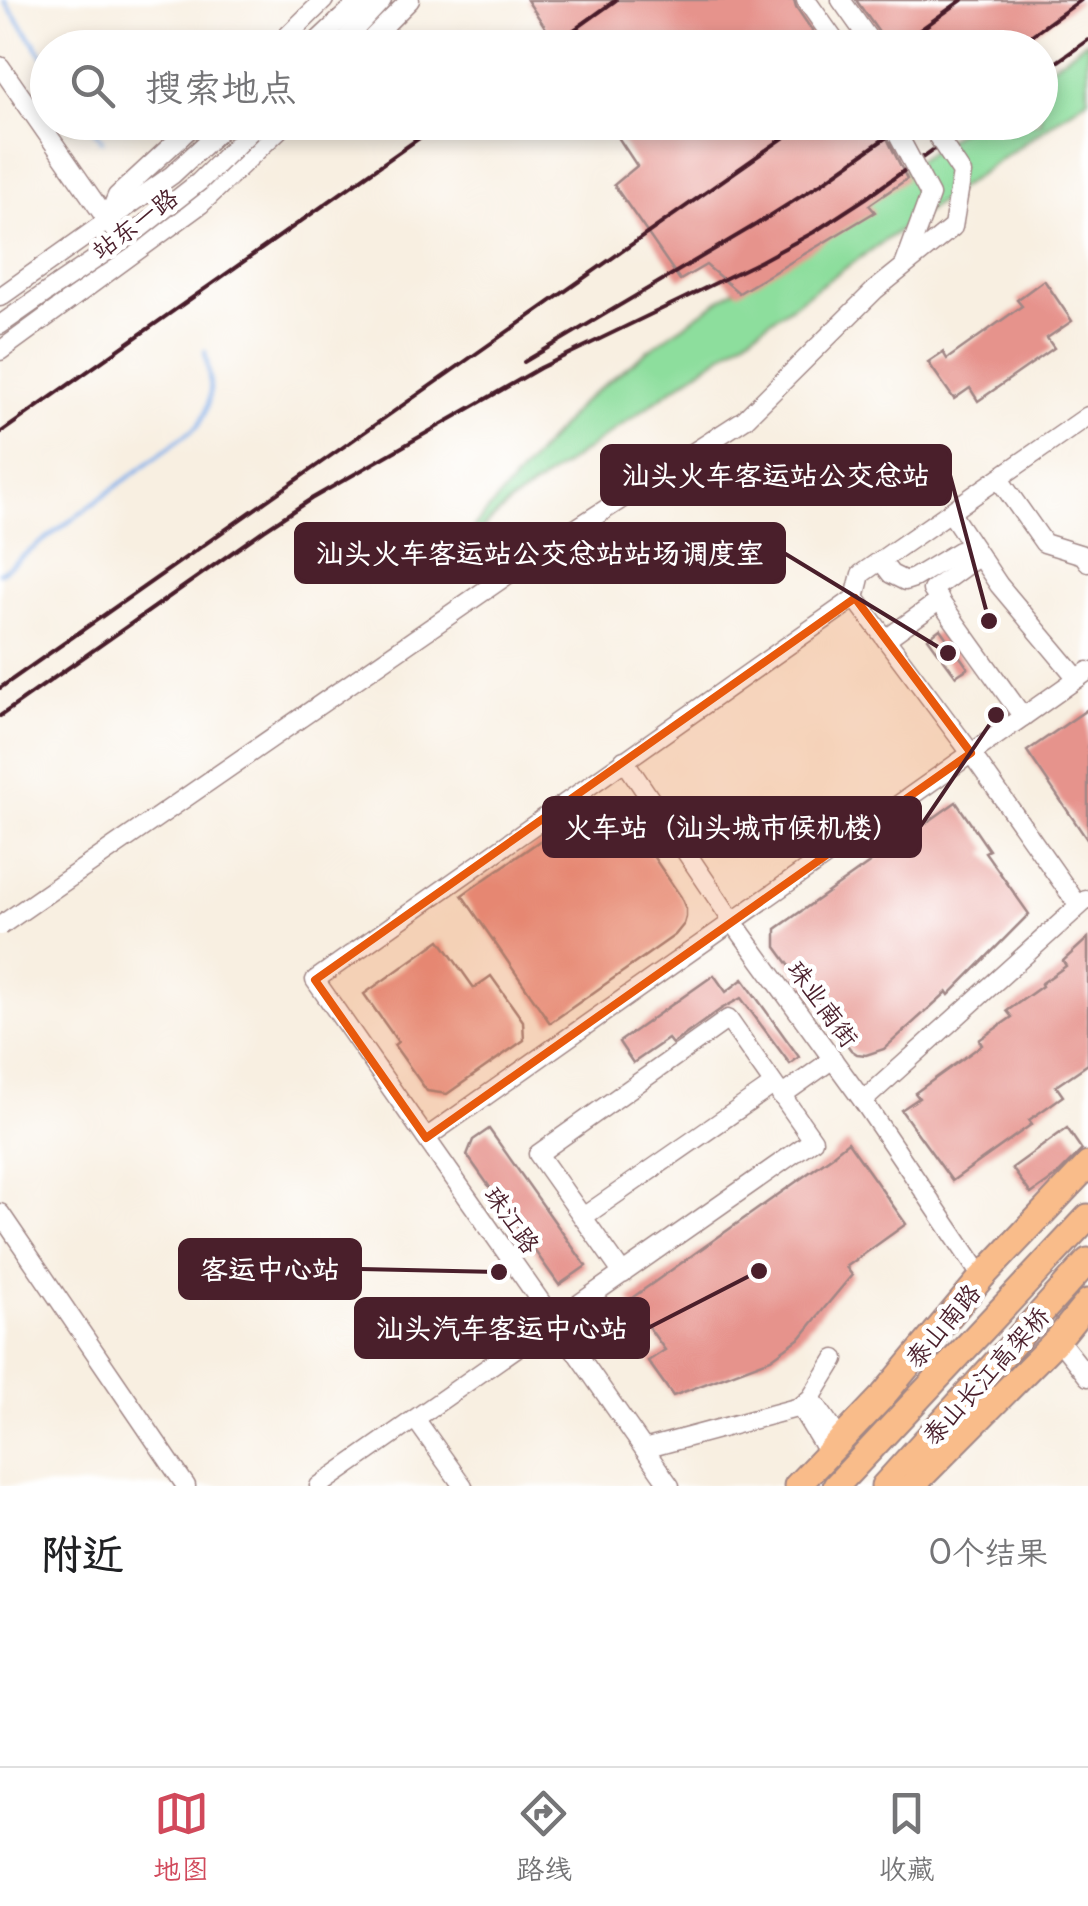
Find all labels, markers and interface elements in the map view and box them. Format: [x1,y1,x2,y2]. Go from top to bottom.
search box [30,30,1058,140]
text: 搜索地点 [145,57,297,114]
icon: search [65,58,120,113]
street label: 站东一路 [83,178,185,268]
callout: 汕头火车客运站公交总站 [602,446,950,504]
text: 汕头火车客运站公交总站 [622,452,930,495]
callout: 汕头火车客运站公交总站站场调度室 [296,524,784,582]
text: 汕头火车客运站公交总站站场调度室 [316,530,764,573]
callout: 火车站（汕头城市候机楼） [544,798,920,856]
text: 火车站（汕头城市候机楼） [564,804,900,847]
street label: 珠业南街 [779,951,869,1055]
street label: 珠江路 [476,1177,550,1261]
callout: 客运中心站 [180,1240,360,1298]
text: 客运中心站 [200,1246,340,1289]
street label: 泰山南路 [895,1274,989,1376]
street label: 泰山长江高架桥 [912,1297,1058,1453]
callout: 汕头汽车客运中心站 [356,1299,648,1357]
text: 汕头汽车客运中心站 [376,1305,628,1348]
text: 附近 [40,1520,124,1583]
text: 0个结果 [929,1527,1048,1575]
tab: 地图 [153,1786,209,1889]
tab: 路线 [516,1786,572,1889]
tab: 收藏 [879,1786,935,1889]

